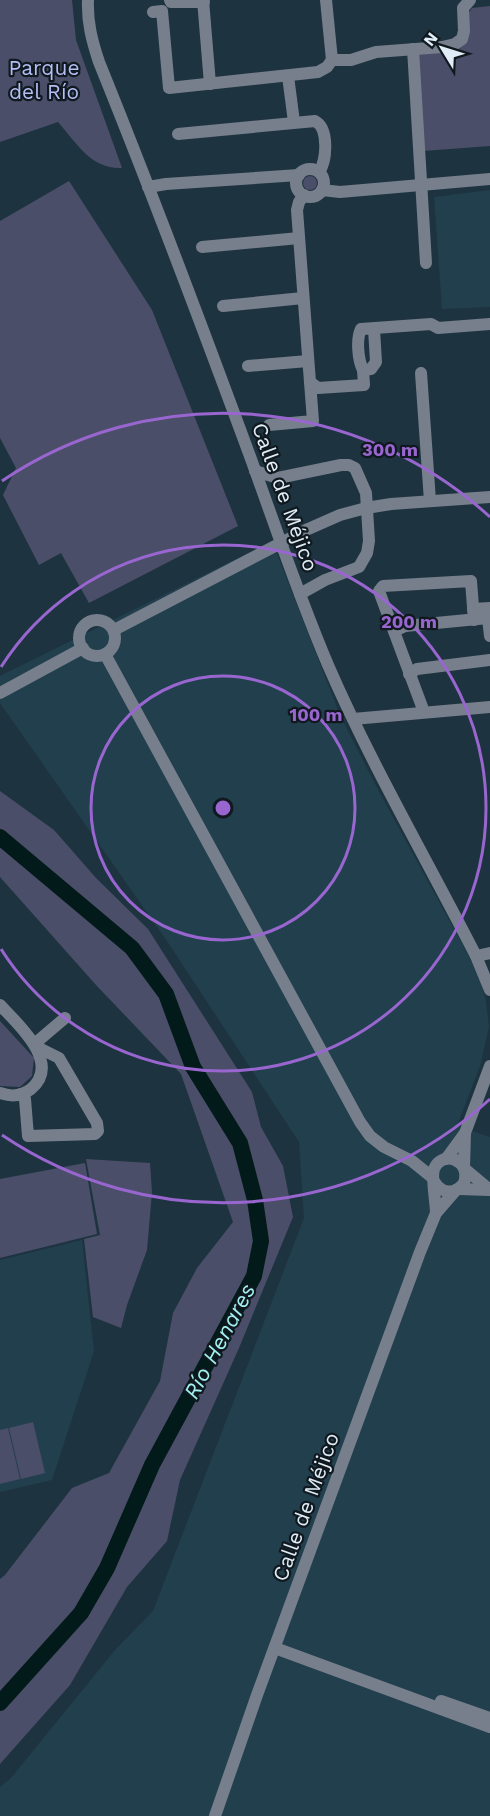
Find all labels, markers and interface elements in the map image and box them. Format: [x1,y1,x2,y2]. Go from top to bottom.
north arrow [412,18,472,78]
text: N [419,29,442,50]
park label: Parque del Río [8,55,80,104]
street label: Calle de Méjico [247,419,324,575]
text: 300 m [362,439,418,460]
text: 200 m [381,611,437,632]
text: 100 m [289,704,343,725]
centre of rings [213,798,233,818]
water label: Río Henares [179,1279,260,1403]
street label: Calle de Méjico [267,1429,344,1585]

